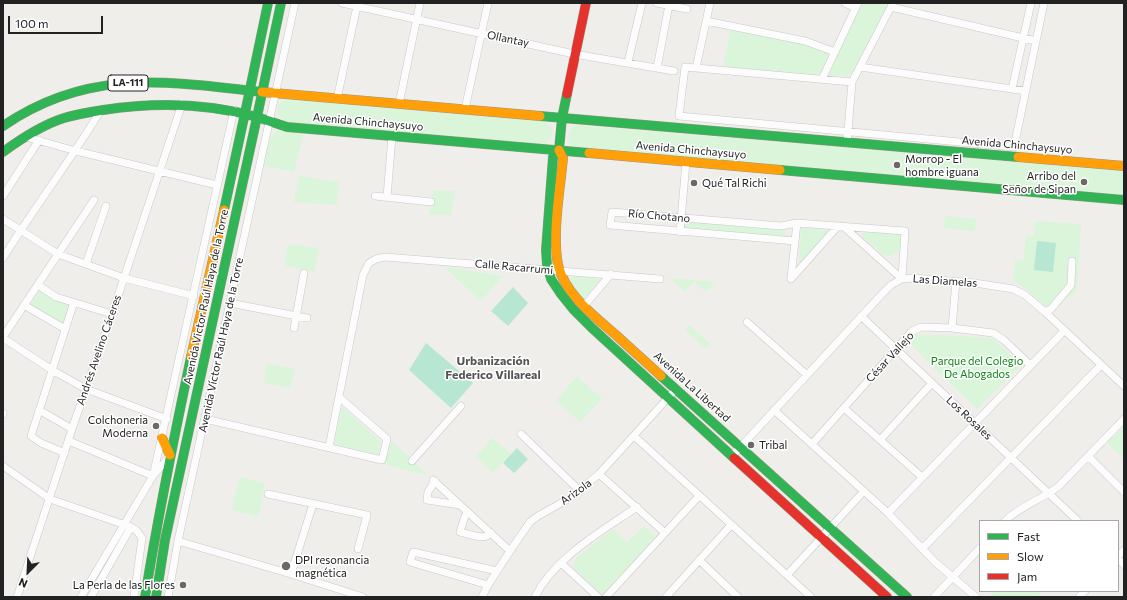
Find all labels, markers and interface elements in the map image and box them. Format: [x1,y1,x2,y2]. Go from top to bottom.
scale bar [10,8,105,34]
text: 100 m [15,16,49,30]
street label: Ollantay [486,28,530,50]
road number: LA-111 [108,75,148,91]
street label: Avenida Chinchaysuyo [312,111,424,133]
street label: Avenida Chinchaysuyo [961,134,1073,156]
street label: Avenida Chinchaysuyo [635,139,747,161]
place label: Morrop - El hombre iguana [905,152,979,178]
marker: Morrop - El hombre iguana [892,160,902,170]
place label: Arribo del Señor de Sipan [1002,169,1076,195]
place label: Qué Tal Richi [702,176,767,190]
marker: Arribo del Señor de Sipan [1079,177,1089,187]
marker: Qué Tal Richi [689,178,699,188]
street label: Río Chotano [627,207,691,225]
street label: Avenida Victor Raúl Haya de la Torre [181,208,231,386]
street label: Avenida Víctor Raúl Haya de la Torre [196,256,246,434]
street label: Calle Racarrumi [474,257,554,277]
street label: Las Diamelas [912,272,978,290]
street label: Andrés Avelino Cáceres [74,293,124,407]
street label: César Vallejo [863,329,917,385]
street label: Avenida La Libertad [651,349,733,425]
district label: Urbanización Federico Villareal [445,354,541,382]
park label: Parque del Colegio De Abogados [931,354,1023,380]
street label: Los Rosales [943,393,995,443]
place label: Colchoneria Moderna [88,413,148,439]
marker: Colchoneria Moderna [151,421,161,431]
place label: Tribal [759,438,787,452]
marker: Tribal [746,440,756,450]
street label: Arizola [558,476,594,508]
legend [979,520,1119,592]
text: Fast [1017,529,1040,543]
text: Slow [1017,549,1044,563]
north arrow [8,552,48,592]
place label: DPI resonancia magnética [295,553,369,579]
marker: DPI resonancia magnética [280,560,292,572]
text: Jam [1017,569,1037,583]
text: N [17,576,29,591]
place label: La Perla de las Flores [73,578,175,592]
marker: La Perla de las Flores [178,580,188,590]

